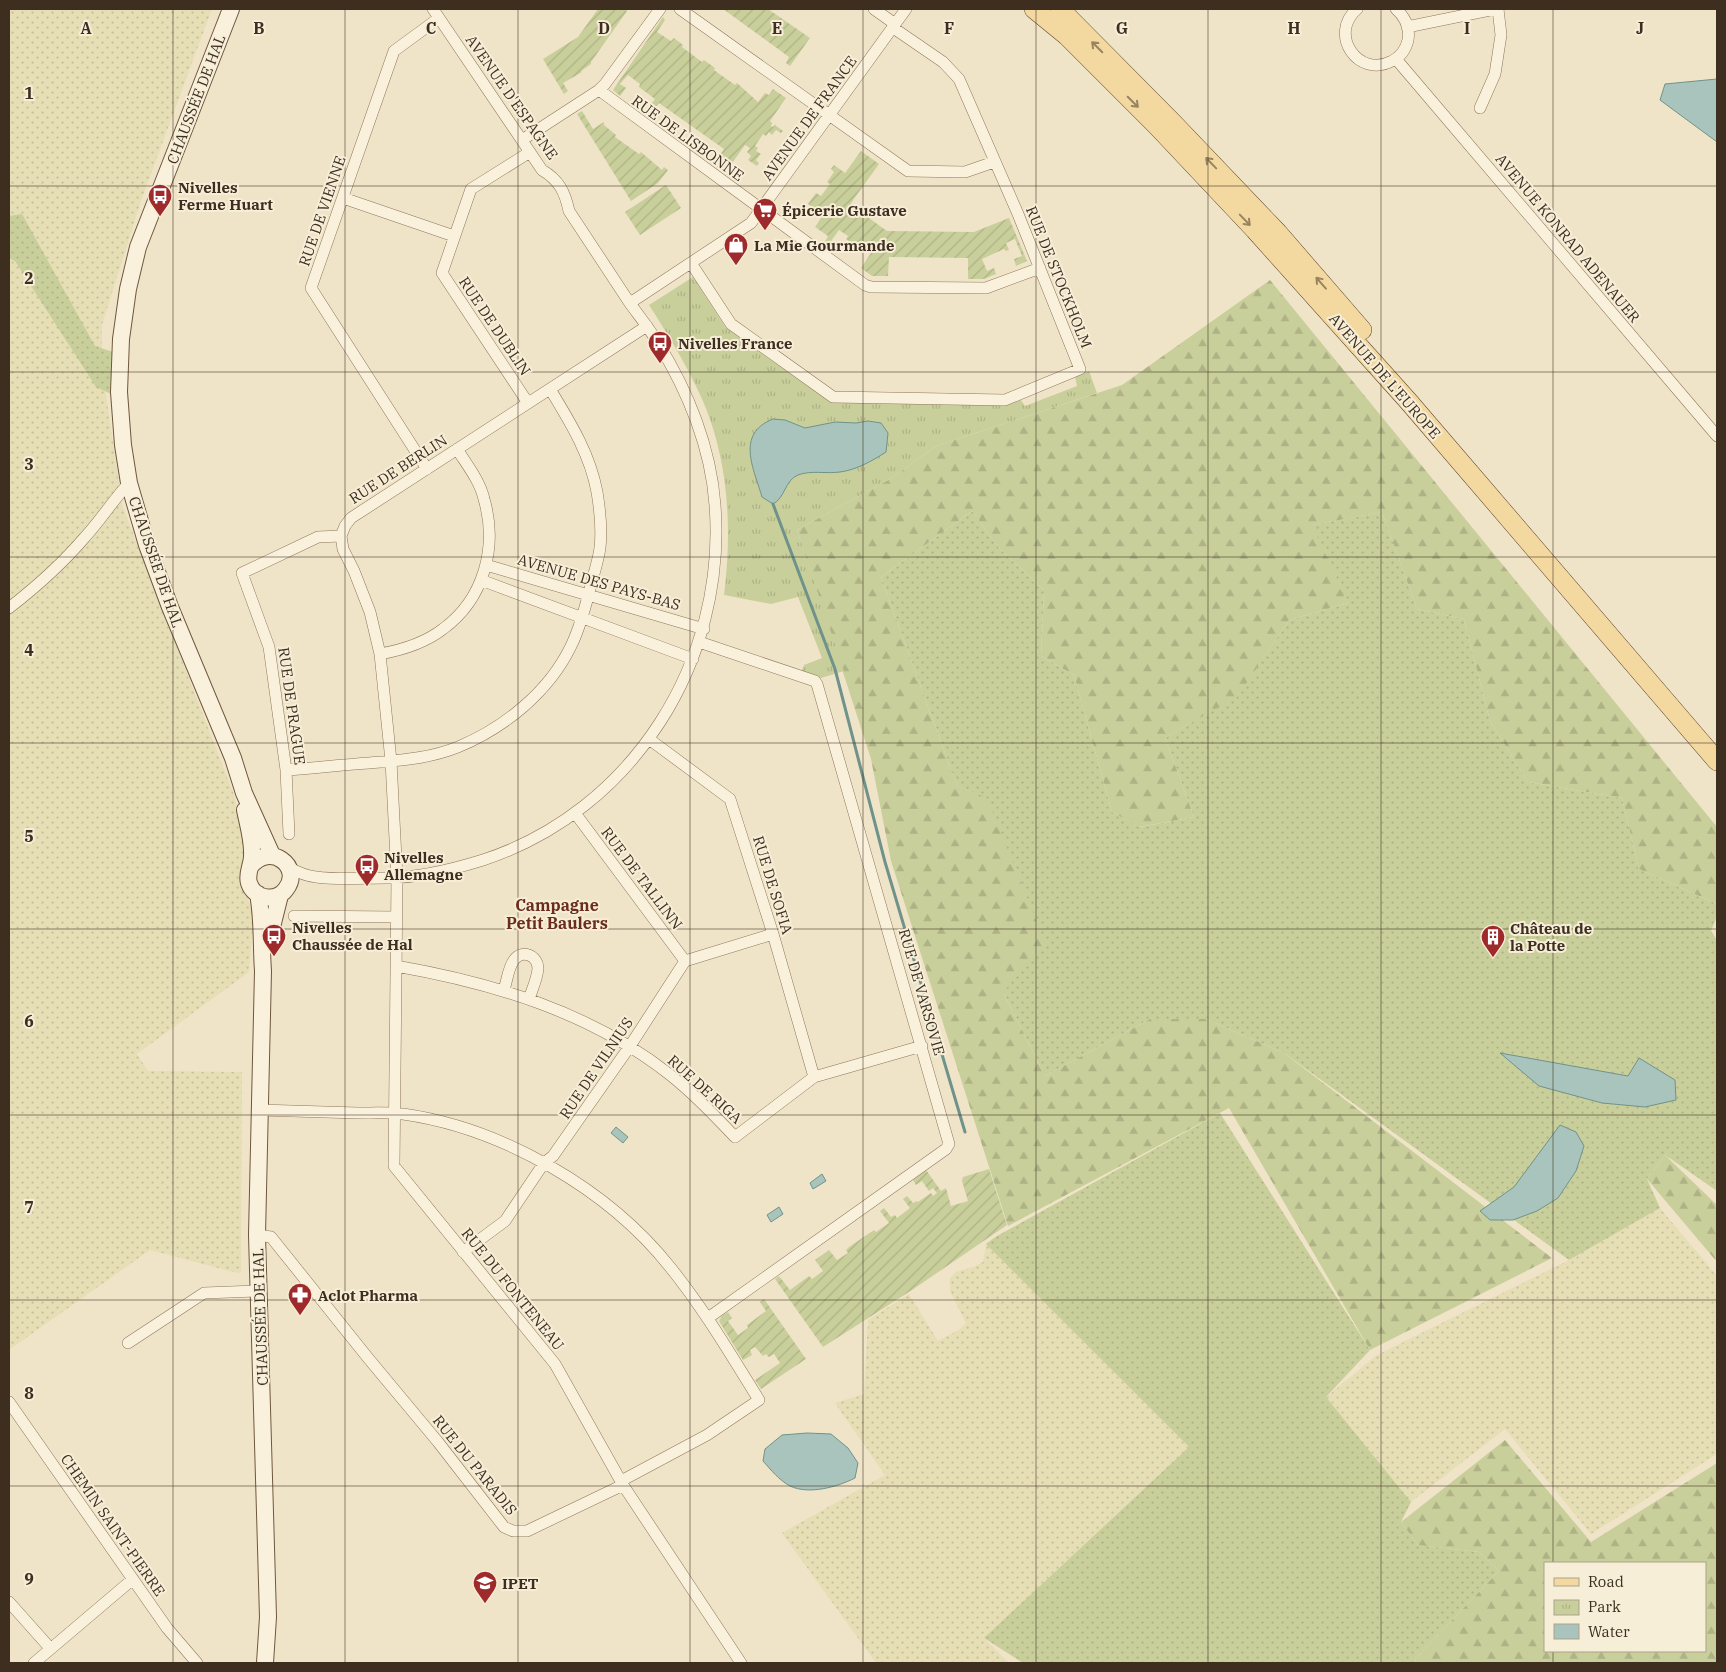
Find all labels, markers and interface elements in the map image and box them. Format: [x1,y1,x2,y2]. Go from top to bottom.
text: A [80,18,92,38]
text: B [253,18,265,38]
text: C [426,18,436,38]
text: D [598,18,610,38]
text: E [772,18,782,38]
text: F [944,18,954,38]
text: G [1116,18,1128,38]
text: H [1288,18,1301,38]
text: I [1464,18,1470,38]
text: J [1636,18,1644,38]
street label: CHAUSSÉE DE HAL [163,31,230,167]
street label: AVENUE D'ESPAGNE [462,31,562,163]
one-way arrow [1091,41,1104,53]
street label: AVENUE DE FRANCE [757,52,861,184]
text: 1 [24,83,34,103]
street label: RUE DE LISBONNE [628,91,748,185]
one-way arrow [1127,96,1139,109]
street label: AVENUE KONRAD ADENAUER [1492,150,1644,326]
street label: RUE DE VIENNE [294,153,350,269]
one-way arrow [1205,157,1217,169]
place label: Nivelles Ferme Huart [178,178,273,214]
bus stop icon: Nivelles Ferme Huart [147,183,173,217]
supermarket icon: Épicerie Gustave [752,197,778,231]
place label: Épicerie Gustave [782,201,907,220]
street label: RUE DE STOCKHOLM [1022,203,1096,351]
one-way arrow [1239,213,1251,225]
shop icon: La Mie Gourmande [723,232,749,266]
place label: La Mie Gourmande [754,236,894,255]
text: 2 [24,268,34,288]
street label: RUE DE DUBLIN [455,273,535,379]
one-way arrow [1315,276,1327,289]
street label: AVENUE DE L'EUROPE [1325,309,1445,443]
bus stop icon: Nivelles France [647,330,673,364]
place label: Nivelles France [678,334,793,353]
street label: RUE DE BERLIN [345,430,451,508]
text: 3 [24,454,34,474]
street label: CHAUSSÉE DE HAL [125,494,187,630]
street label: AVENUE DES PAYS-BAS [515,550,683,614]
text: 4 [24,640,34,660]
street label: RUE DE PRAGUE [274,646,310,766]
street label: RUE DE TALLINN [597,823,687,933]
text: 5 [24,826,34,846]
street label: RUE DE SOFIA [749,833,797,937]
place label: Nivelles Allemagne [384,848,463,884]
bus stop icon: Nivelles Allemagne [354,853,380,887]
district label: Campagne Petit Baulers [506,895,608,933]
place label: Nivelles Chaussée de Hal [292,918,413,954]
place label: Château de la Potte [1510,919,1592,955]
bus stop icon: Nivelles Chaussée de Hal [261,923,287,957]
building icon: Château de la Potte [1480,924,1506,958]
street label: RUE DE VARSOVIE [895,926,949,1058]
text: 6 [24,1011,34,1031]
street label: RUE DE VILNIUS [555,1014,637,1122]
street label: RUE DE RIGA [664,1051,747,1128]
text: 7 [24,1197,34,1217]
street label: RUE DU FONTENEAU [458,1224,568,1354]
street label: CHAUSSÉE DE HAL [248,1248,272,1386]
pharmacy icon: Aclot Pharma [287,1282,313,1316]
place label: Aclot Pharma [318,1286,418,1305]
text: 8 [24,1383,34,1403]
street label: RUE DU PARADIS [429,1411,521,1519]
street label: CHEMIN SAINT-PIERRE [57,1450,169,1600]
legend [1544,1562,1706,1652]
text: 9 [24,1569,34,1589]
school or university icon: IPET [472,1570,498,1604]
text: Road [1588,1572,1624,1591]
place label: IPET [502,1574,539,1593]
text: Park [1588,1597,1621,1616]
text: Water [1588,1622,1630,1641]

